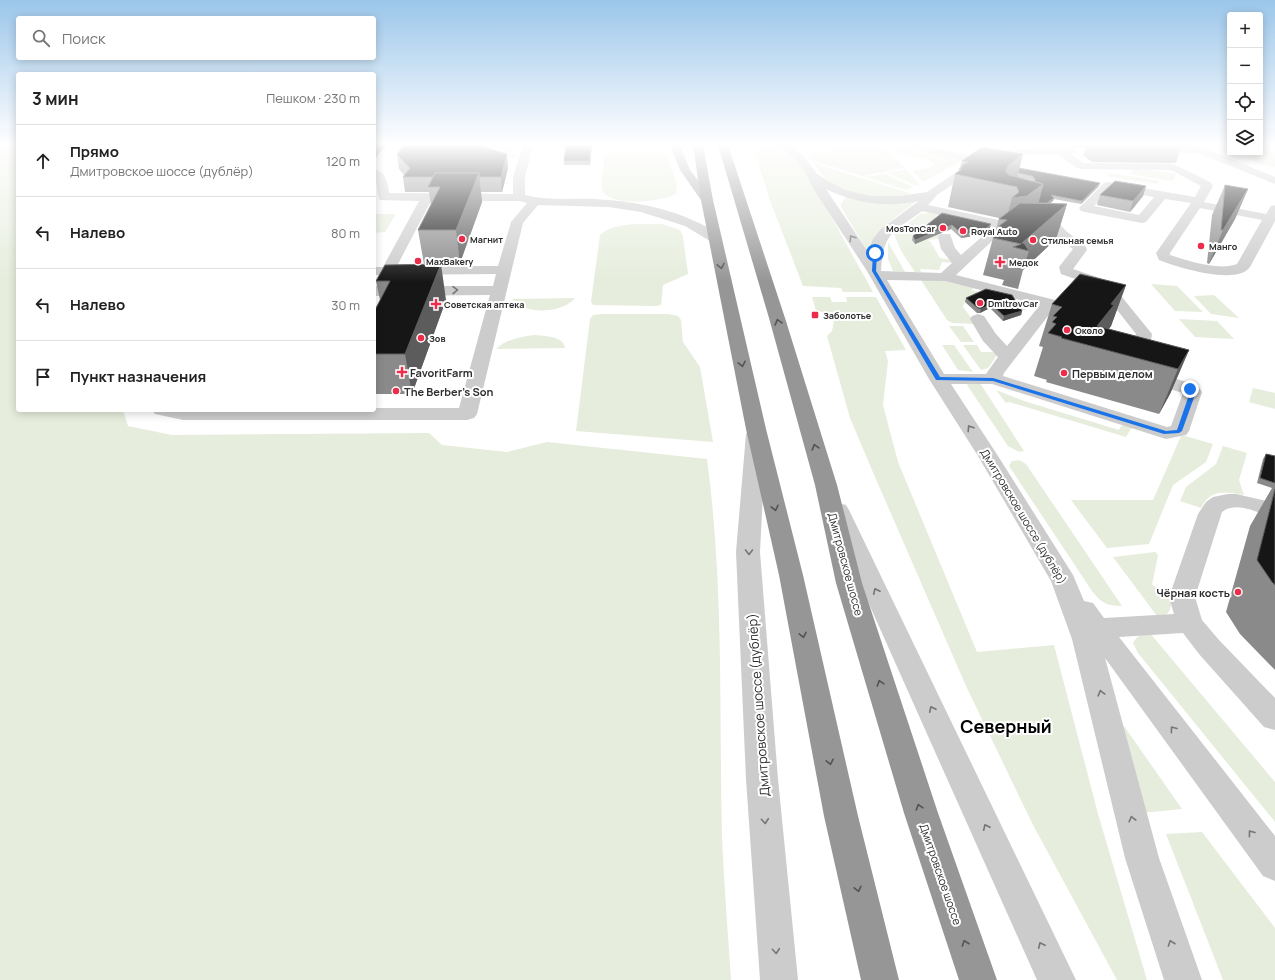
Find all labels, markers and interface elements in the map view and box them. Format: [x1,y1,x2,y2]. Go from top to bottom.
map controls [1227,12,1263,156]
button: + [1227,12,1263,48]
search box [16,16,376,60]
icon: search [30,27,52,49]
text: Поиск [62,28,106,49]
button: − [1227,48,1263,84]
button: locate [1227,84,1263,120]
text: 3 мин [32,87,79,110]
text: Пешком · 230 m [266,89,360,107]
button: layers [1227,120,1263,156]
text: Прямо [70,141,119,162]
icon: ahead [32,150,54,172]
text: 120 m [326,152,360,170]
text: Дмитровское шоссе (дублёр) [70,162,254,180]
icon: left [32,222,54,244]
text: Налево [70,222,125,243]
place label: MosTonCar [886,222,935,235]
marker: MosTonCar [938,223,948,233]
text: 80 m [331,224,360,242]
place label: Royal Auto [971,225,1018,238]
marker: Royal Auto [958,226,968,236]
place label: Магнит [470,233,503,246]
marker: Магнит [457,234,467,244]
place label: Стильная семья [1041,234,1114,247]
marker: Стильная семья [1028,235,1038,245]
one-way arrow [850,236,857,243]
place label: Манго [1209,240,1238,253]
marker: Манго [1196,241,1206,251]
route start [866,244,884,262]
place label: MaxBakery [426,255,473,268]
marker: MaxBakery [413,256,423,266]
marker: Медок [994,256,1006,268]
place label: Медок [1009,256,1039,269]
one-way arrow [716,263,724,269]
one-way arrow [452,286,458,294]
icon: left [32,294,54,316]
text: Налево [70,294,125,315]
text: 30 m [331,296,360,314]
place label: DmitrovCar [988,297,1039,310]
place label: Советская аптека [444,298,524,311]
marker: DmitrovCar [975,298,985,308]
marker: Советская аптека [431,299,441,309]
place label: Заболотье [823,309,872,322]
marker: Заболотье [810,310,820,320]
one-way arrow [774,319,783,326]
place label: Около [1075,324,1104,337]
marker: Около [1062,325,1072,335]
place label: Зов [429,332,445,345]
marker: Зов [416,333,426,343]
one-way arrow [738,361,746,367]
place label: FavoritFarm [410,365,473,380]
icon: arrive [32,366,54,388]
text: Пункт назначения [70,366,206,387]
place label: Первым делом [1072,366,1153,381]
marker: FavoritFarm [397,367,407,377]
marker: Первым делом [1059,368,1069,378]
route end [1181,380,1199,398]
place label: The Berber's Son [404,384,494,399]
marker: The Berber's Son [391,386,401,396]
one-way arrow [967,425,975,432]
one-way arrow [811,444,820,451]
street label: Дмитровское шоссе (дублёр) [978,445,1070,587]
one-way arrow [770,504,779,511]
street label: Дмитровское шоссе [825,511,867,618]
one-way arrow [745,549,753,555]
place label: Чёрная кость [1156,585,1230,600]
marker: Чёрная кость [1233,587,1243,597]
one-way arrow [873,588,881,596]
street label: Дмитровское шоссе (дублёр) [743,613,773,797]
one-way arrow [799,631,807,638]
one-way arrow [876,679,885,686]
one-way arrow [1097,690,1106,697]
one-way arrow [929,705,937,713]
district label: Северный [960,714,1052,738]
one-way arrow [1171,727,1178,734]
one-way arrow [825,759,834,765]
one-way arrow [915,804,924,811]
one-way arrow [1128,816,1137,823]
one-way arrow [761,818,770,824]
street label: Дмитровское шоссе [917,821,966,927]
one-way arrow [983,823,991,831]
one-way arrow [1249,830,1256,837]
one-way arrow [854,885,862,892]
one-way arrow [962,940,970,947]
one-way arrow [1167,940,1175,947]
one-way arrow [1038,941,1046,949]
one-way arrow [771,948,780,954]

